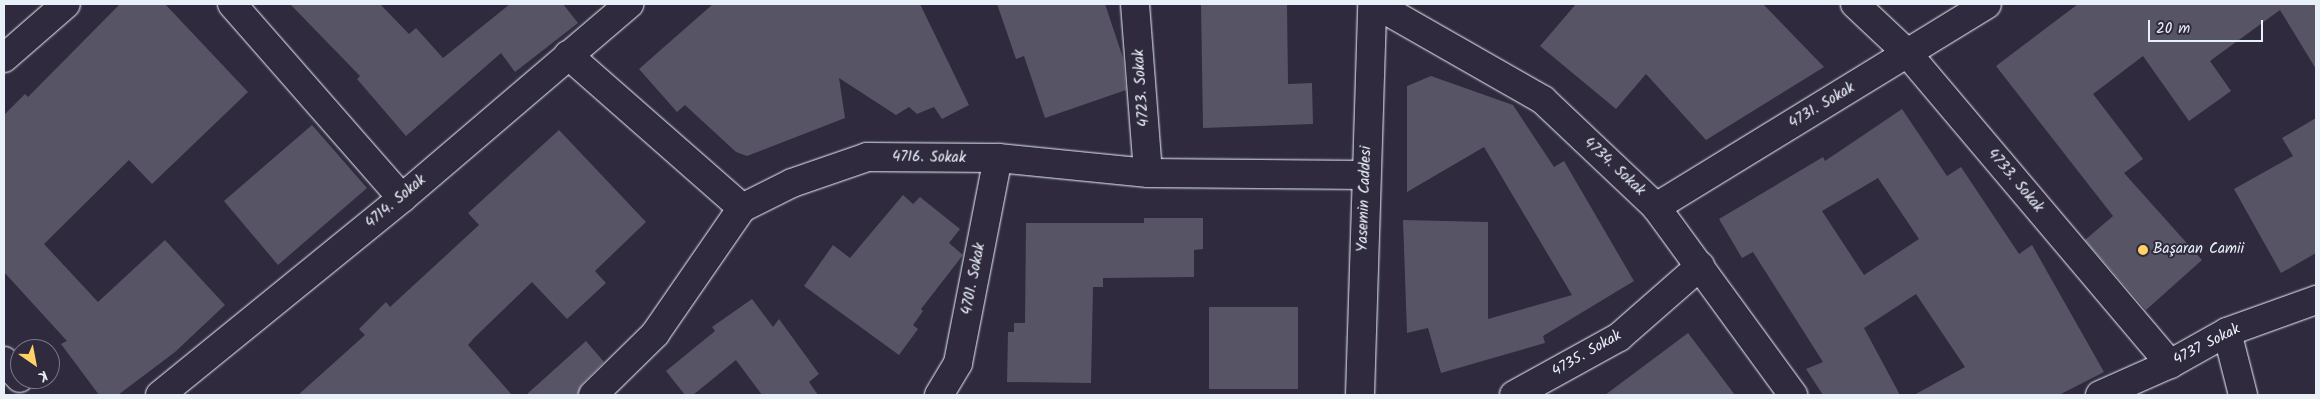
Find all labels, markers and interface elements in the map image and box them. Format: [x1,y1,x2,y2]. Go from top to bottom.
scale bar [2150,10,2265,42]
text: 20 m [2156,17,2190,41]
street label: 4723. Sokak [1130,49,1154,127]
street label: 4731. Sokak [1786,79,1858,133]
street label: 4734. Sokak [1580,134,1648,200]
street label: 4733. Sokak [1983,145,2047,217]
street label: Yasemin Caddesi [1354,146,1376,252]
street label: 4716. Sokak [892,148,966,168]
street label: 4714. Sokak [362,171,430,233]
place label: Başaran Camii [2153,241,2244,259]
street label: 4701. Sokak [958,242,990,316]
marker: Başaran Camii [2137,244,2149,256]
street label: 4737 Sokak [2171,321,2243,369]
street label: 4735. Sokak [1549,327,1625,381]
north arrow [10,339,60,389]
text: K [33,364,52,387]

